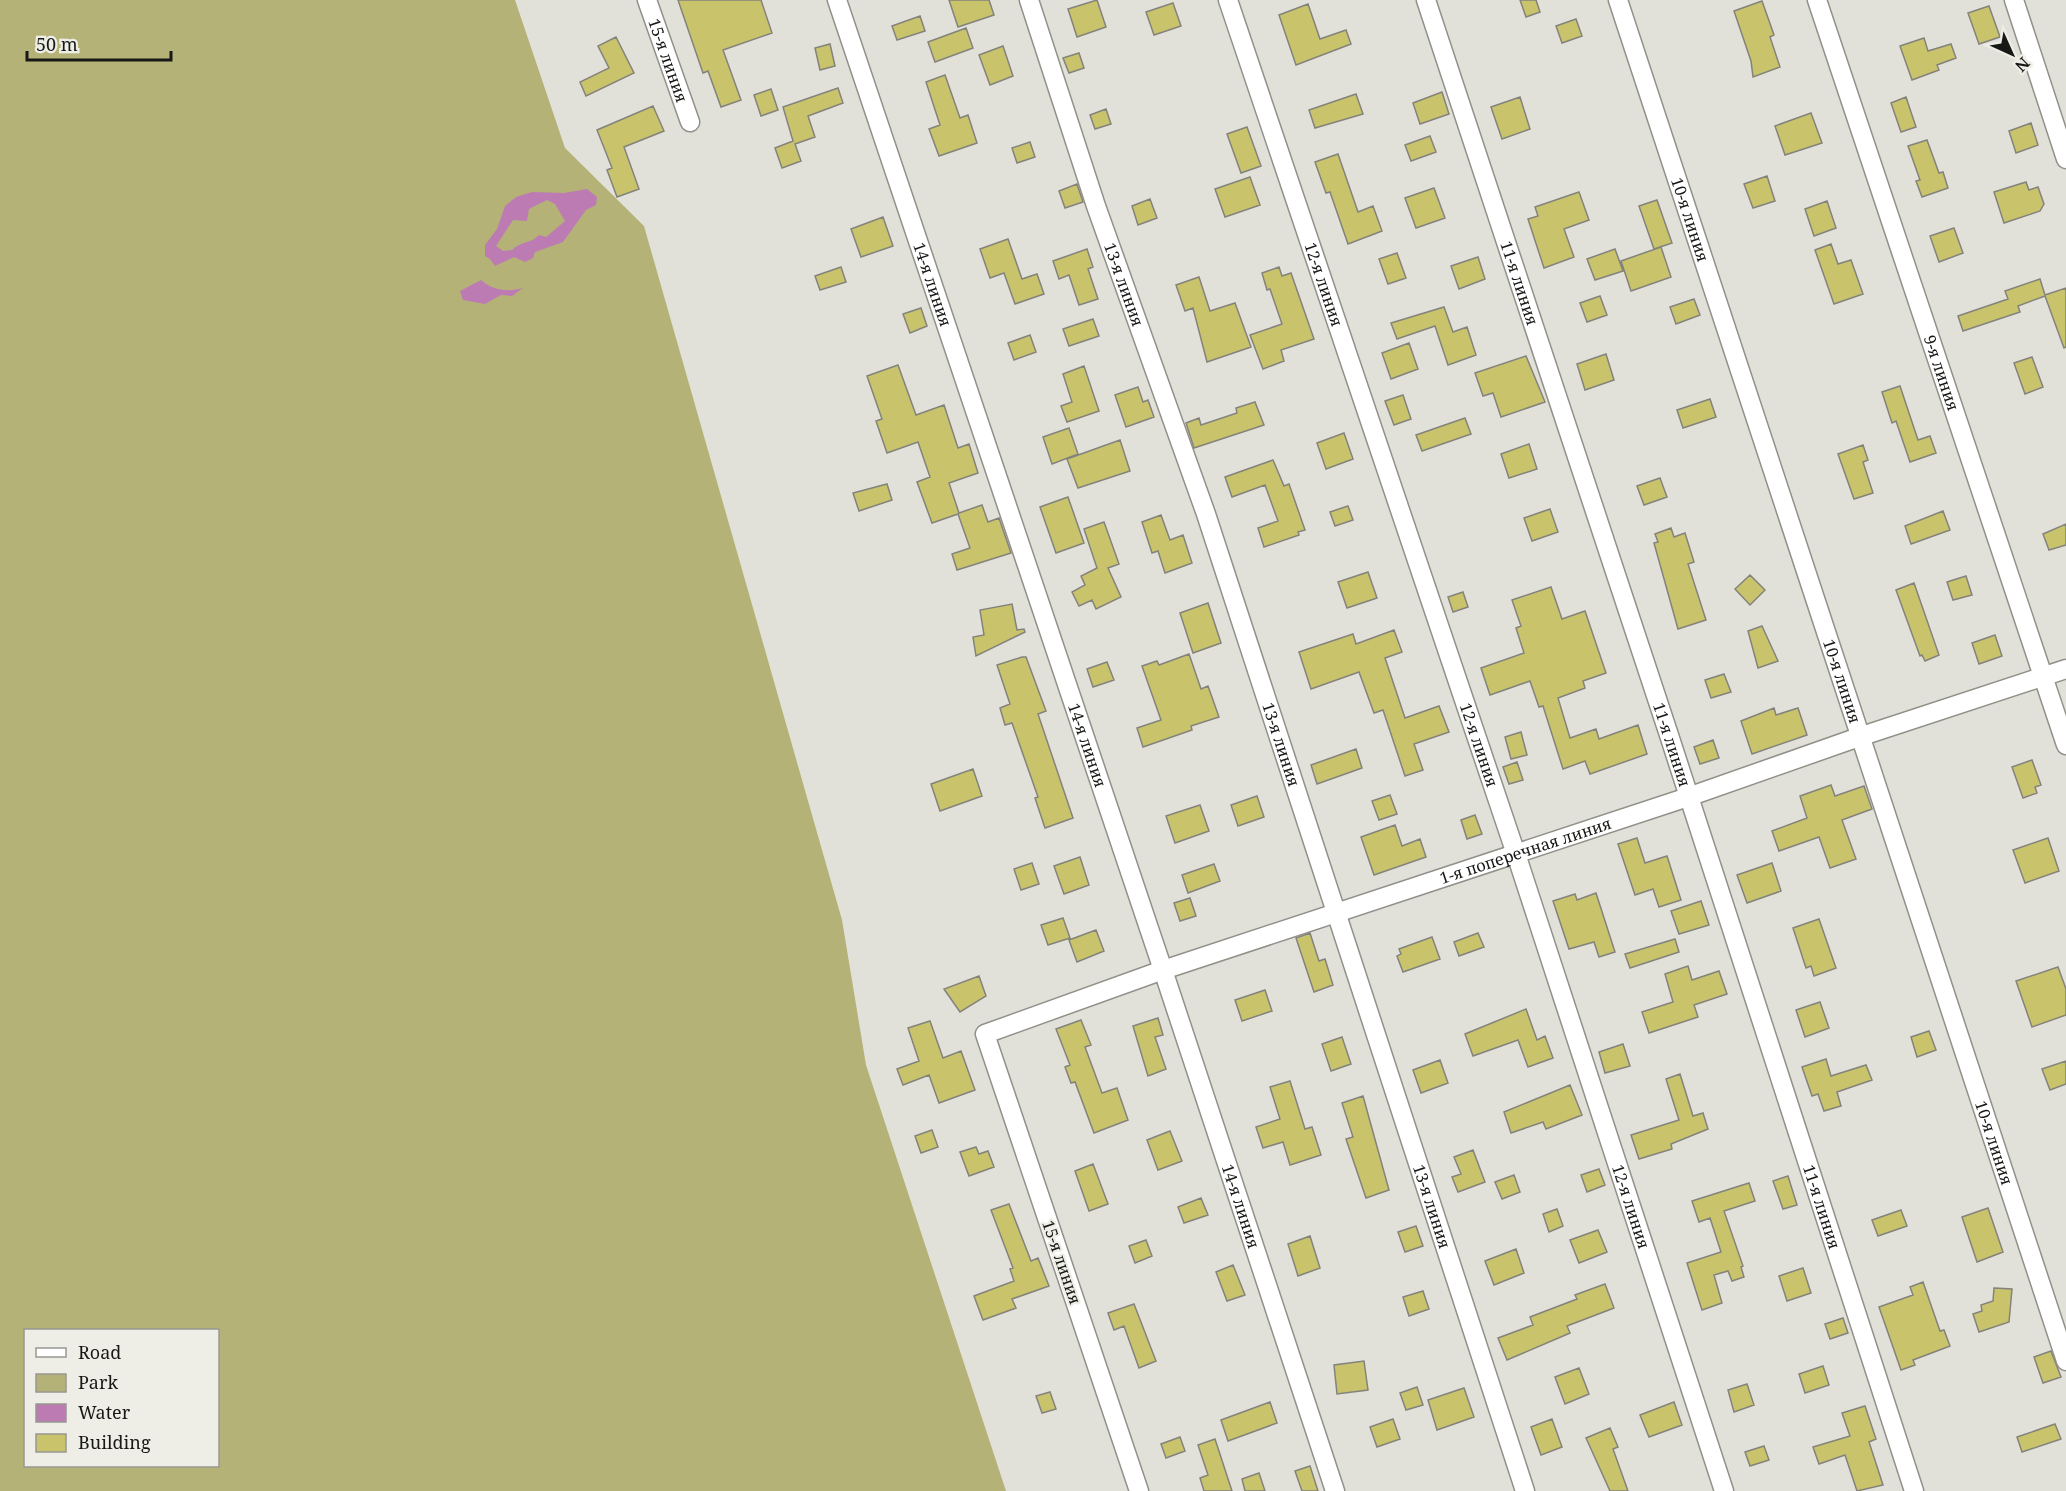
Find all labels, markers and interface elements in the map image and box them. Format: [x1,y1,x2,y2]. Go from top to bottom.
street label: 15-я линия [643,15,693,105]
scale bar [27,24,171,62]
north arrow [1982,24,2042,84]
text: 50 m [36,32,78,56]
text: N [2010,52,2035,77]
street label: 10-я линия [1666,174,1714,264]
street label: 11-я линия [1495,238,1544,328]
street label: 14-я линия [908,239,957,329]
street label: 12-я линия [1299,239,1348,329]
street label: 13-я линия [1099,240,1149,329]
street label: 9-я линия [1919,332,1964,413]
street label: 10-я линия [1818,636,1866,726]
street label: 13-я линия [1257,699,1305,789]
street label: 11-я линия [1648,699,1696,789]
street label: 14-я линия [1063,700,1112,790]
street label: 12-я линия [1455,700,1504,790]
street label: 1-я поперечная линия [1437,812,1614,889]
street label: 10-я линия [1970,1098,2018,1188]
street label: 14-я линия [1217,1161,1265,1251]
street label: 13-я линия [1408,1161,1456,1251]
street label: 12-я линия [1607,1161,1655,1251]
street label: 11-я линия [1798,1162,1846,1252]
street label: 15-я линия [1037,1217,1087,1307]
legend [24,1329,219,1467]
text: Road [78,1340,121,1364]
text: Park [78,1370,118,1394]
text: Water [78,1400,131,1424]
text: Building [78,1430,151,1454]

